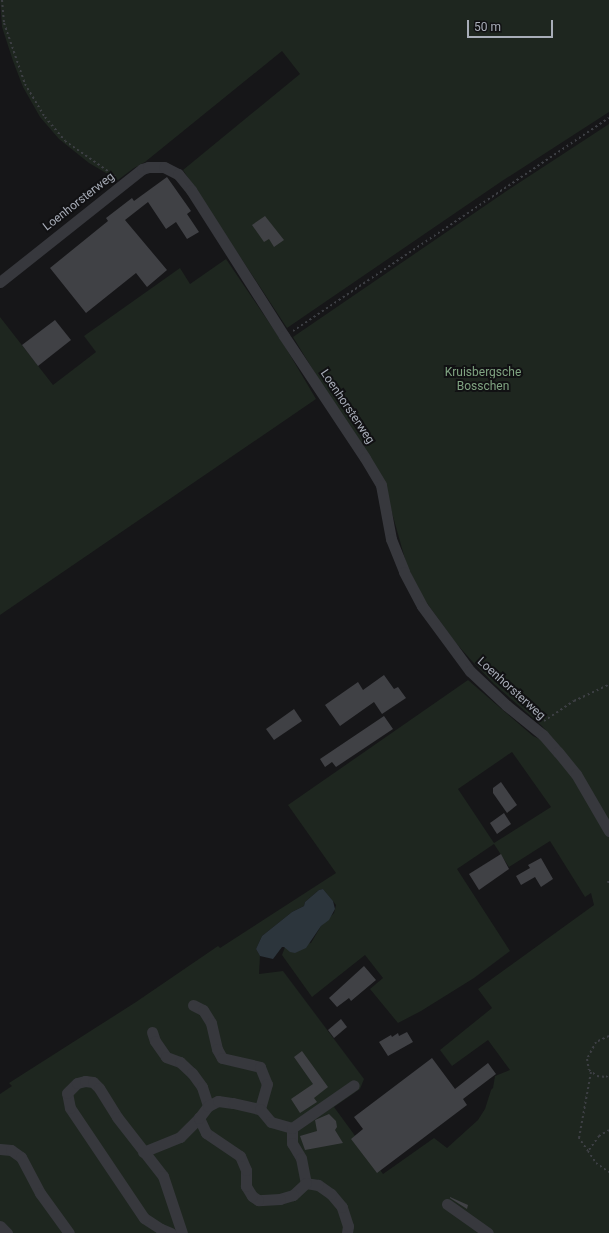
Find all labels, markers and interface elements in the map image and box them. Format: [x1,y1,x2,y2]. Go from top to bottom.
scale bar [469,12,555,38]
text: 50 m [474,20,501,34]
street label: Loenhorsterweg [40,170,118,234]
park label: Kruisbergsche Bosschen [445,366,521,394]
street label: Loenhorsterweg [317,367,377,447]
street label: Loenhorsterweg [474,655,548,723]

